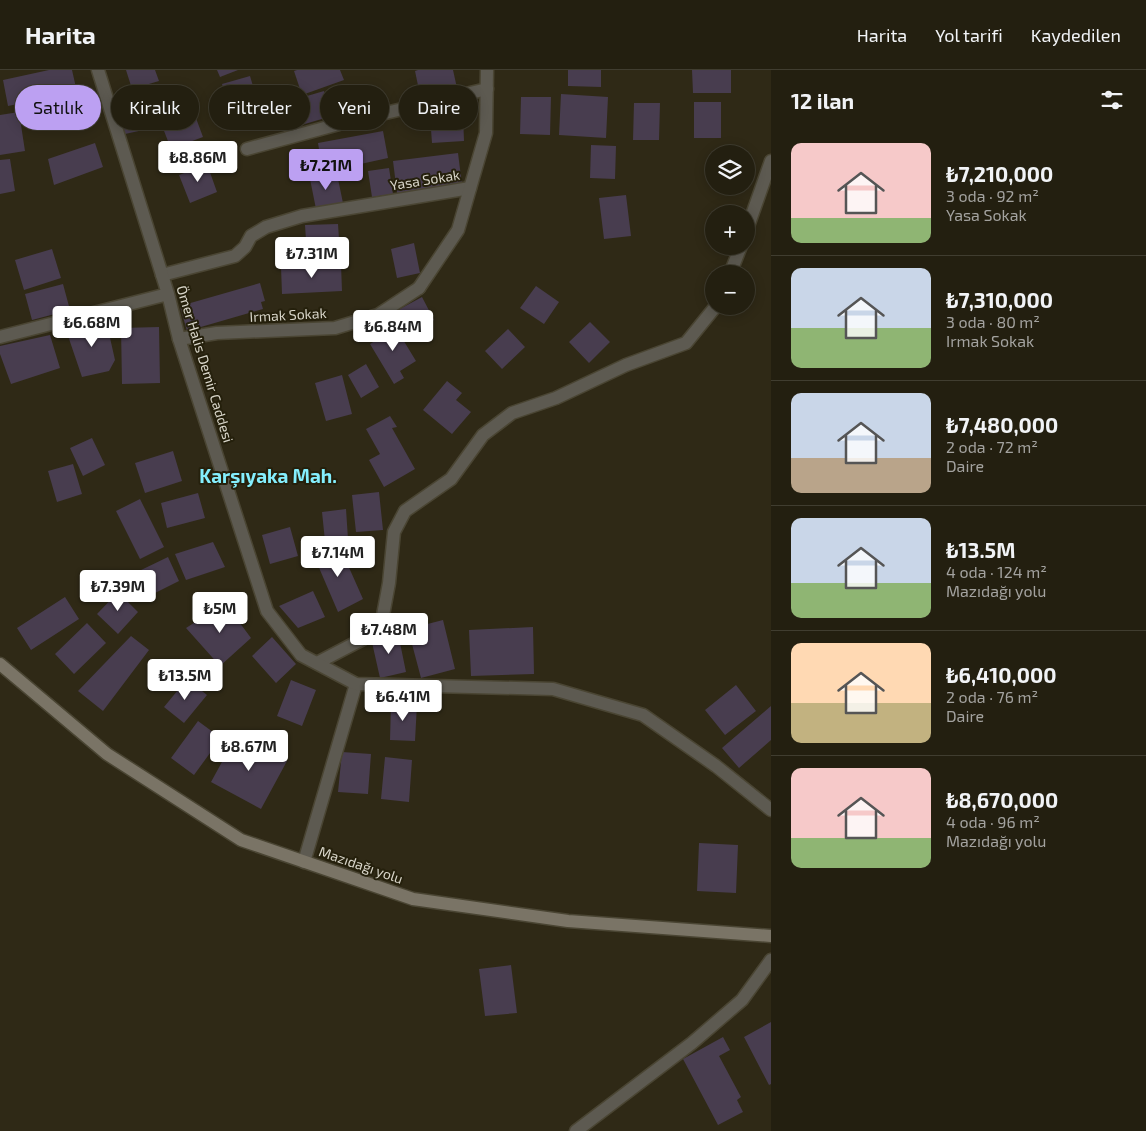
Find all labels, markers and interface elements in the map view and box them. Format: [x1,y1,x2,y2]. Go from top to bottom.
text: Harita [25,20,96,49]
text: Harita [857,24,907,46]
text: Yol tarifi [935,24,1003,46]
text: Kaydedilen [1031,24,1121,46]
chip: Satılık [15,85,101,130]
chip: Kiralık [111,85,199,130]
chip: Filtreler [209,85,310,130]
chip: Yeni [320,85,389,130]
chip: Daire [399,85,478,130]
icon: filters [1098,86,1126,114]
text: 12 ilan [791,88,854,113]
pin: ₺8.86M [157,140,239,183]
map controls [705,145,755,315]
button: layers [705,145,755,195]
text: ₺8.86M [169,147,227,166]
pin: ₺7.21M [285,148,367,191]
text: ₺7.21M [300,155,352,174]
text: ₺7,210,000 [946,161,1053,186]
icon: home [831,163,891,223]
street label: Yasa Sokak [389,166,461,193]
text: 3 oda · 92 m² [946,186,1039,205]
button: + [705,205,755,255]
text: Yasa Sokak [946,205,1027,224]
pin: ₺7.31M [271,236,353,279]
text: ₺7.31M [286,243,338,262]
button: − [705,265,755,315]
street label: Ömer Halis Demir Caddesi [173,283,237,444]
text: ₺7,310,000 [946,287,1053,312]
icon: home [831,288,891,348]
street label: Irmak Sokak [249,304,327,325]
pin: ₺6.68M [51,306,133,348]
pin: ₺6.84M [352,310,434,352]
text: ₺6.68M [64,312,120,331]
text: 3 oda · 80 m² [946,312,1040,331]
text: ₺6.84M [364,316,422,335]
text: Irmak Sokak [946,331,1034,350]
text: ₺7,480,000 [946,412,1058,437]
icon: home [831,413,891,473]
text: 2 oda · 72 m² [946,437,1038,456]
text: Daire [946,456,984,475]
district label: Karşıyaka Mah. [199,464,337,488]
pin: ₺7.14M [297,536,379,578]
text: ₺13.5M [946,537,1015,562]
icon: home [831,538,891,598]
text: ₺7.14M [312,542,364,561]
text: 4 oda · 124 m² [946,562,1047,581]
pin: ₺7.39M [77,570,159,612]
text: ₺7.39M [91,576,145,595]
text: Mazıdağı yolu [946,581,1046,600]
pin: ₺5M [196,592,244,634]
text: ₺5M [203,598,237,617]
pin: ₺7.48M [348,612,430,655]
text: ₺7.48M [361,619,417,638]
pin: ₺13.5M [144,658,226,701]
text: ₺6,410,000 [946,662,1056,687]
icon: home [831,663,891,723]
text: ₺13.5M [159,665,211,684]
pin: ₺6.41M [362,680,444,722]
text: ₺6.41M [376,686,430,705]
text: 2 oda · 76 m² [946,687,1038,706]
text: Daire [946,706,984,725]
pin: ₺8.67M [208,730,290,772]
text: ₺8.67M [221,736,277,755]
text: ₺8,670,000 [946,787,1058,812]
icon: home [831,788,891,848]
text: 4 oda · 96 m² [946,812,1040,831]
text: Mazıdağı yolu [946,831,1046,850]
street label: Mazıdağı yolu [317,842,405,887]

